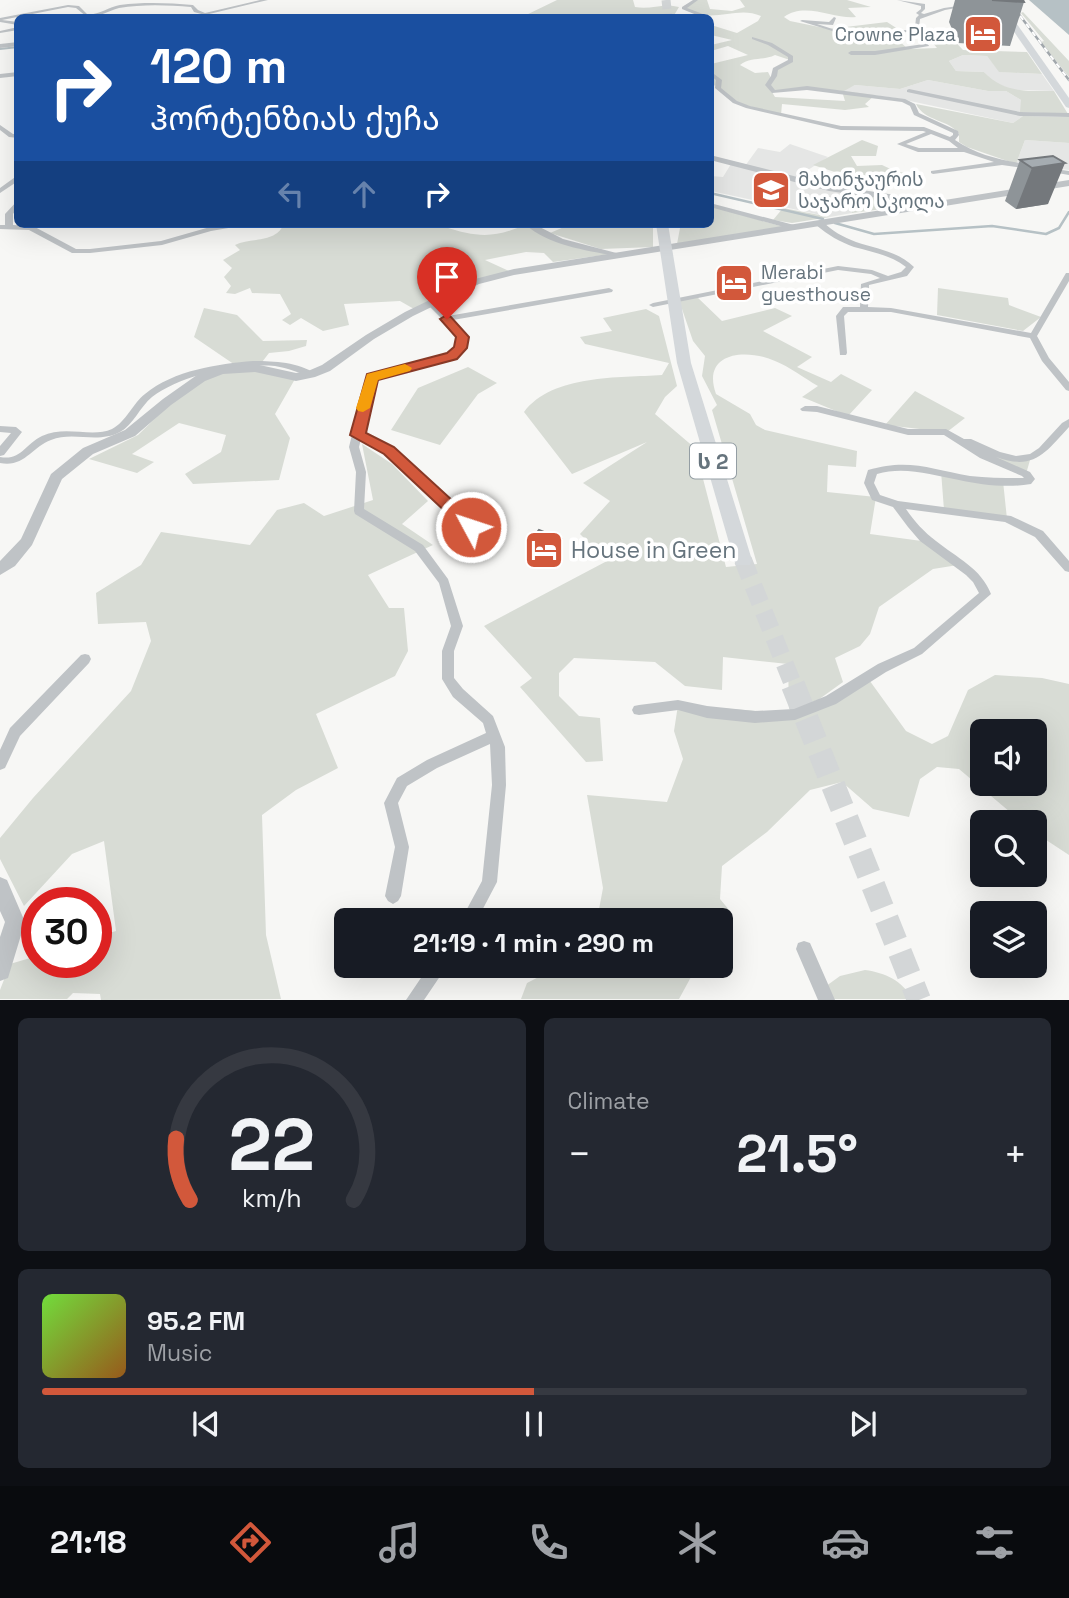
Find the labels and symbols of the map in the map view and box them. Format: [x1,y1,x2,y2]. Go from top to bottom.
hotel icon: Crowne Plaza [962,13,1004,55]
place label: Crowne Plaza [835,22,956,47]
place label: მახინჯაურის საჯარო სკოლა [798,167,945,214]
school or university icon: მახინჯაურის საჯარო სკოლა [750,169,792,211]
pin [417,247,477,319]
place label: Merabi guesthouse [761,260,871,307]
hotel icon: Merabi guesthouse [713,262,755,304]
road number: ს 2 [690,444,736,478]
position arrow [434,490,508,564]
hotel icon: House in Green [523,529,565,571]
place label: House in Green [571,535,736,565]
speed limit sign: 30 [21,887,112,978]

